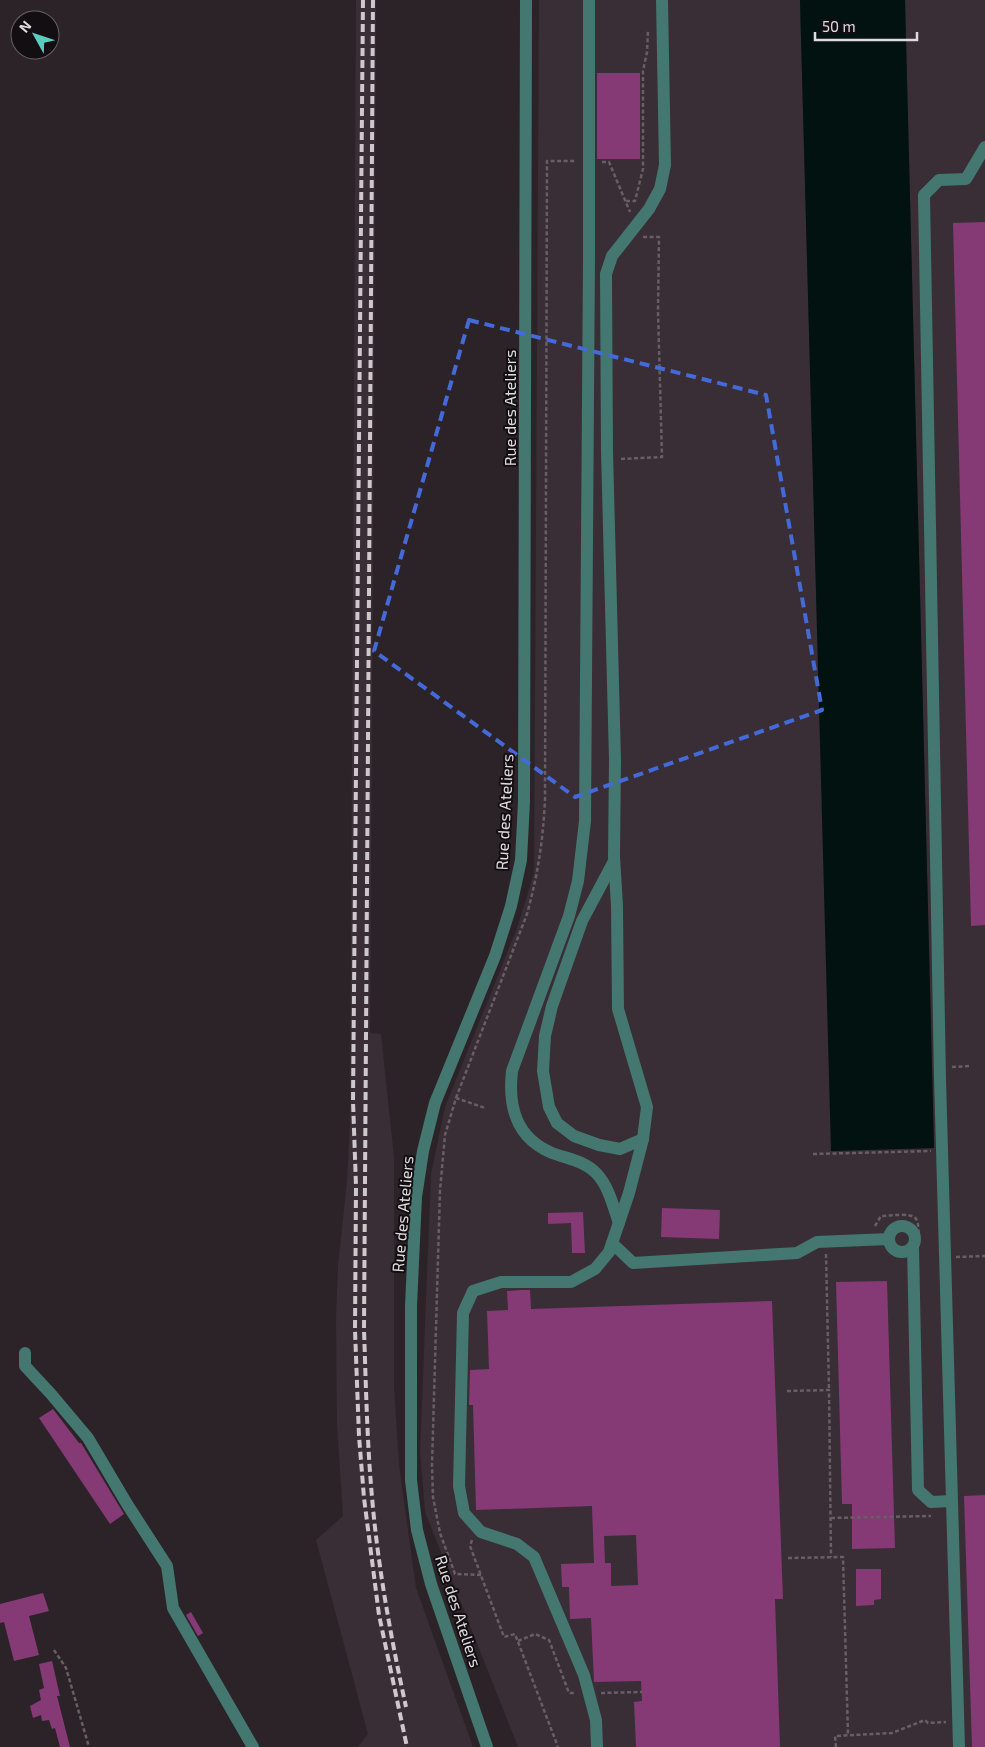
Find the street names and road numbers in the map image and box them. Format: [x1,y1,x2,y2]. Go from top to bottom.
street label: Rue des Ateliers [500,350,519,466]
street label: Rue des Ateliers [491,753,517,871]
street label: Rue des Ateliers [387,1155,417,1273]
street label: Rue des Ateliers [432,1553,486,1669]

